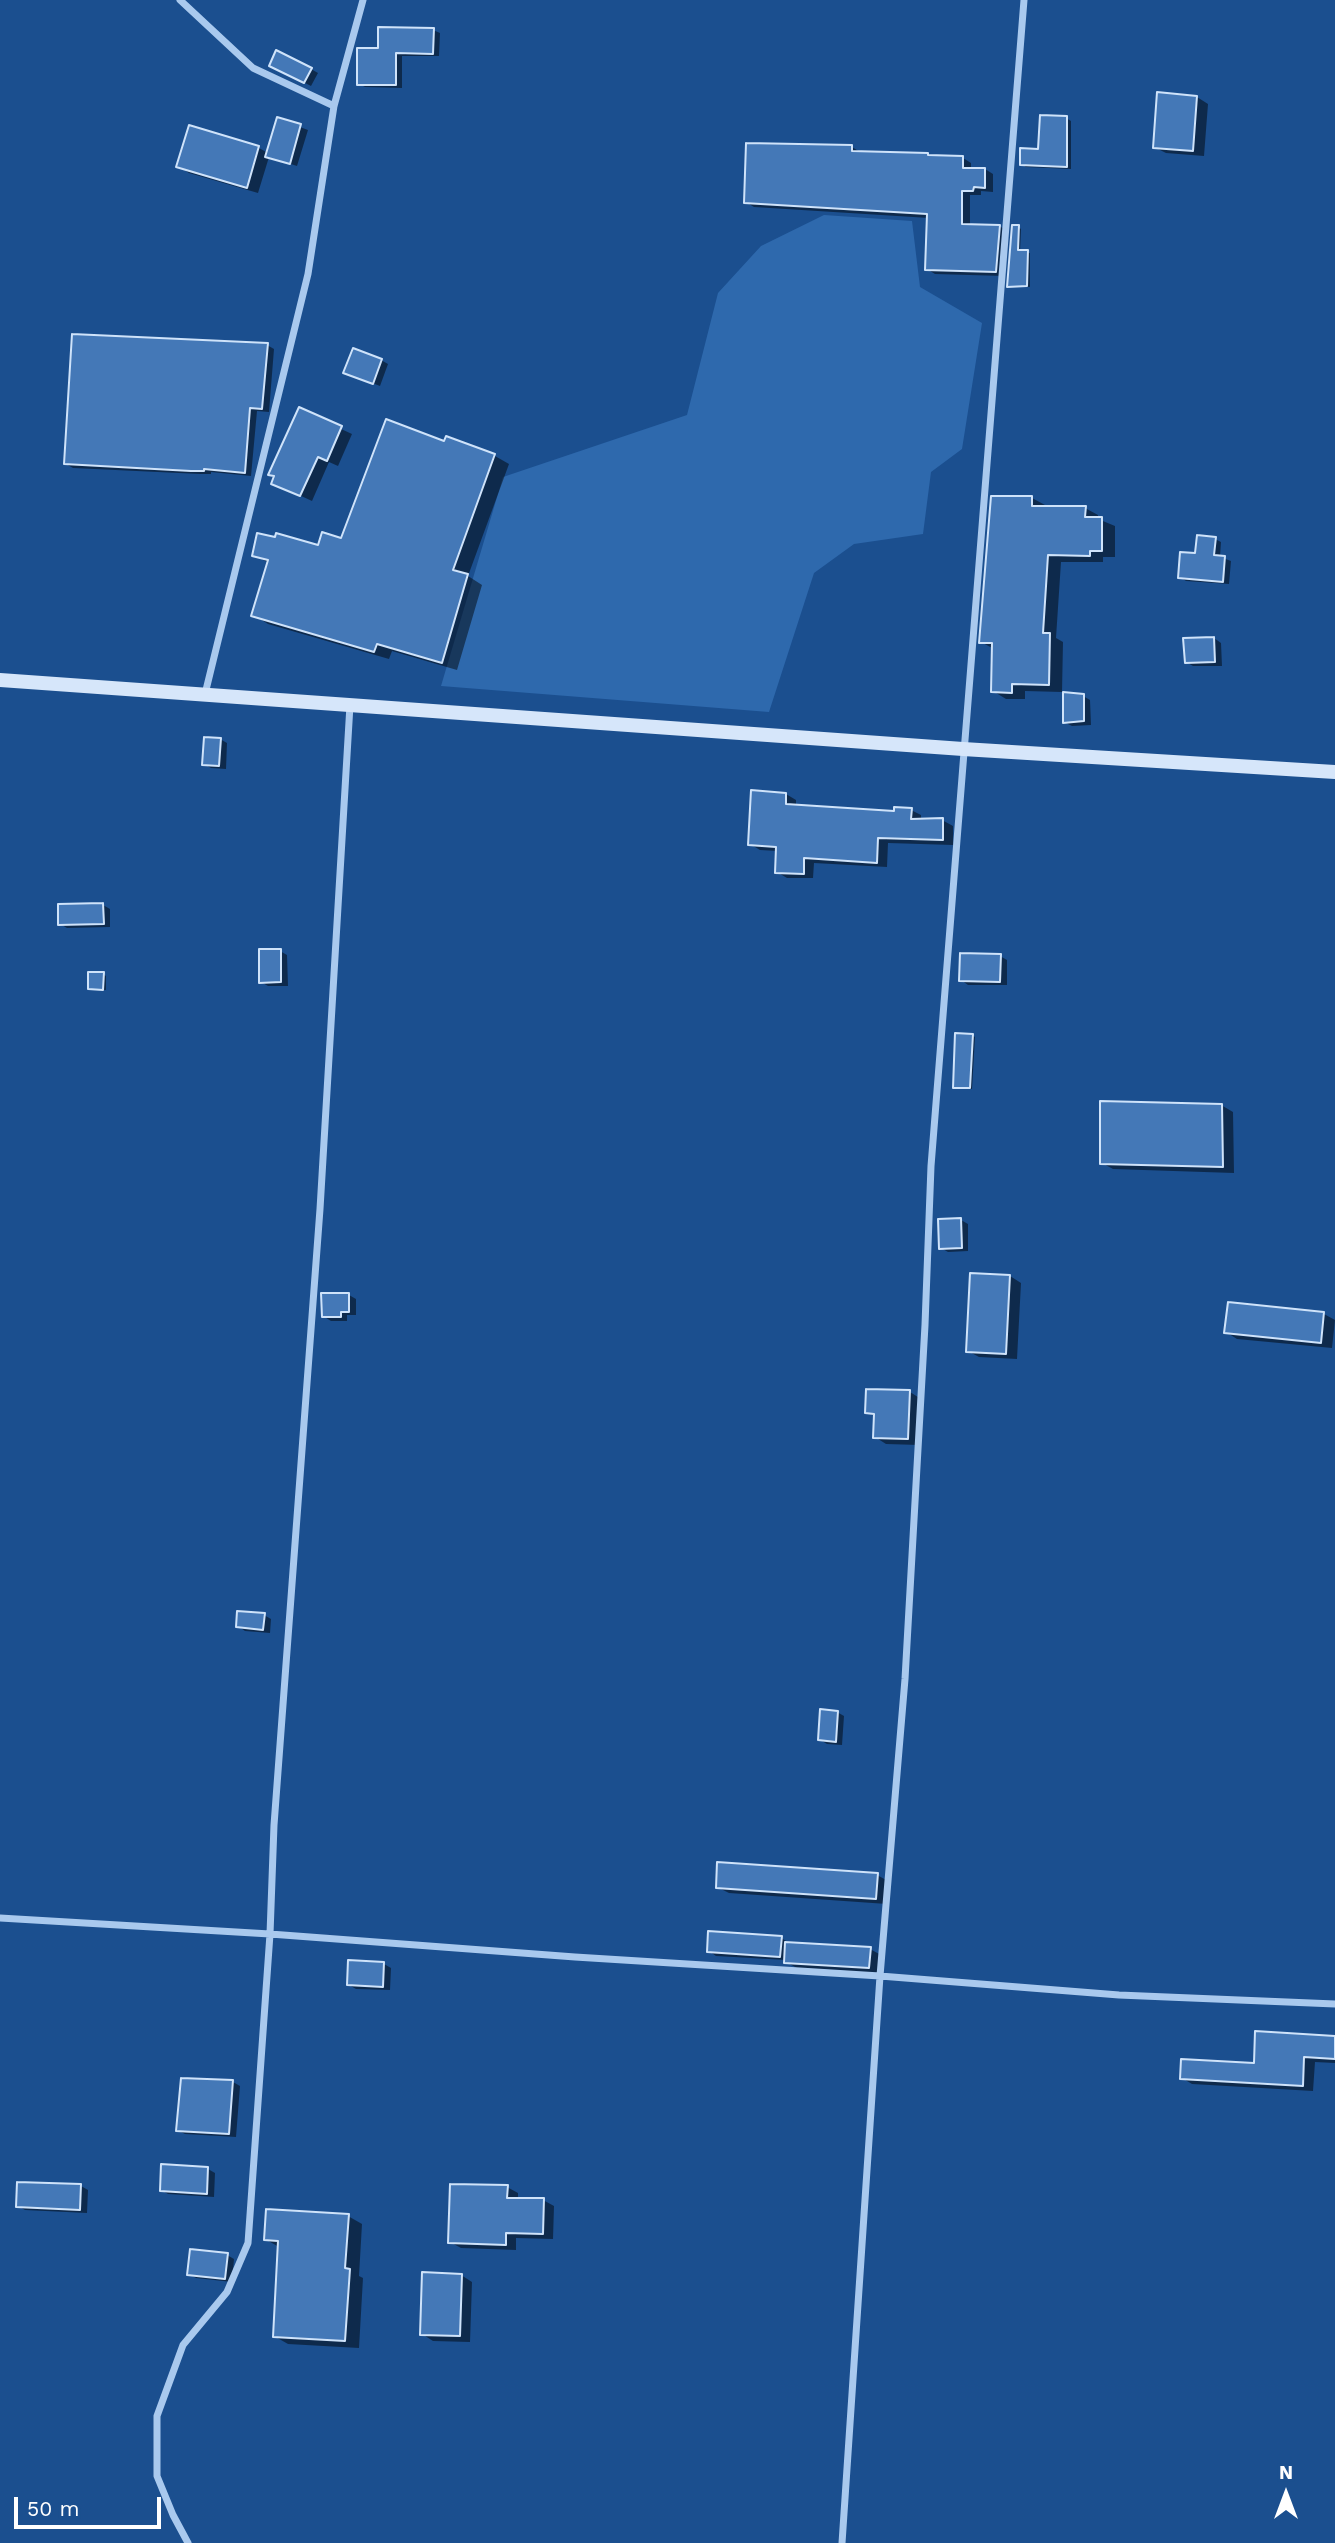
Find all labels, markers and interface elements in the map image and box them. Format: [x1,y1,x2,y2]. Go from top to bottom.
north arrow [1251,2459,1321,2529]
text: N [1279,2461,1293,2484]
scale bar [18,2484,164,2528]
text: 50 m [27,2496,79,2521]

